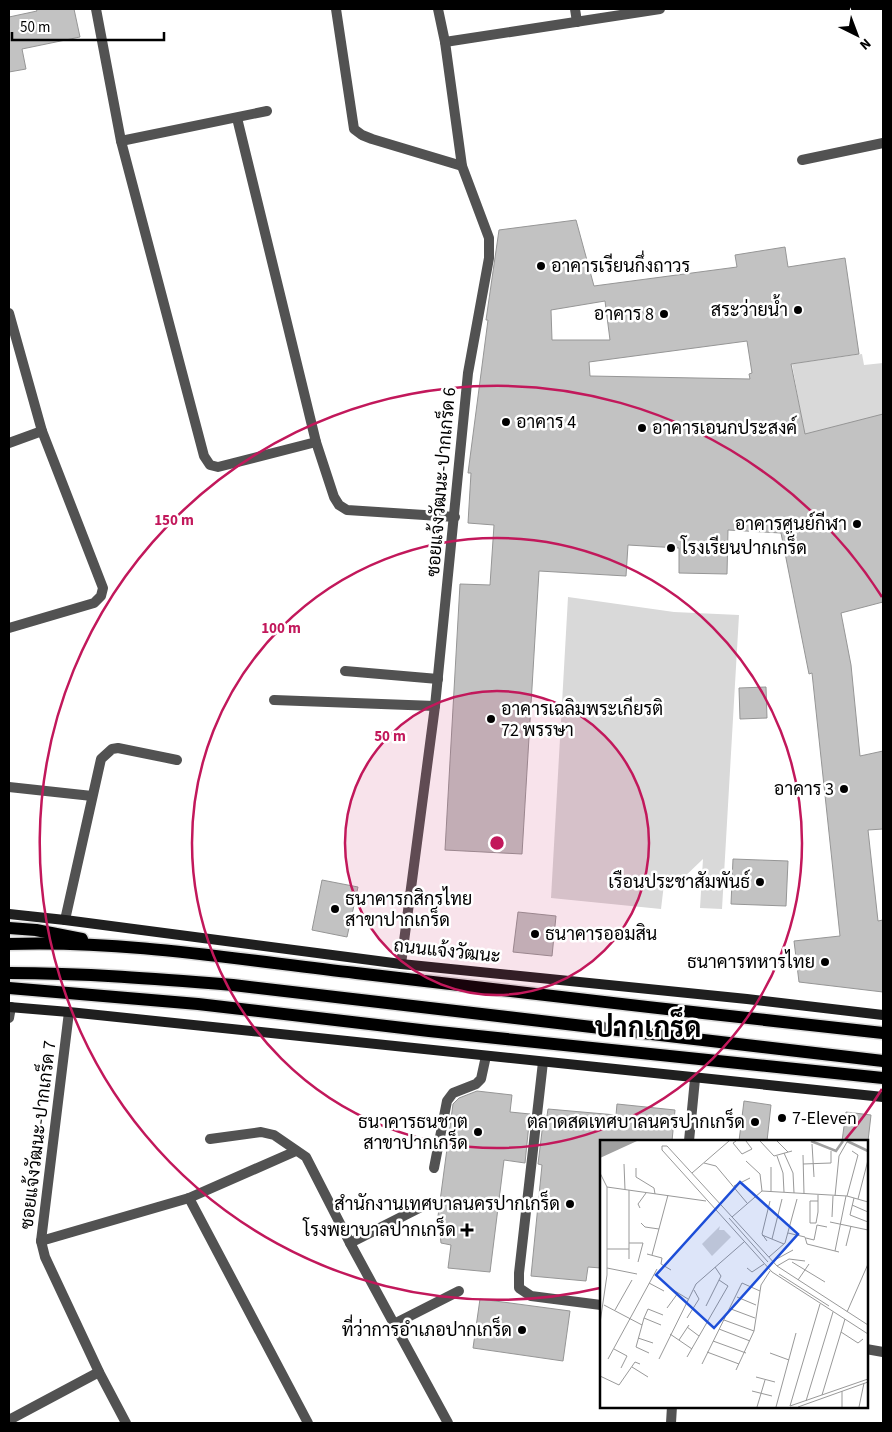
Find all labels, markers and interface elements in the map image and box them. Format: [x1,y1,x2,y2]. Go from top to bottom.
scale bar [12,10,165,42]
north arrow [832,10,882,60]
text: 50 m [20,17,50,38]
text: N [855,33,875,54]
place label: อาคารเรียนกึ่งถาวร [551,250,691,279]
marker: อาคารเรียนกึ่งถาวร [535,260,547,272]
place label: สระว่ายน้ำ [711,294,788,323]
place label: อาคาร 8 [594,302,654,327]
marker: สระว่ายน้ำ [792,304,804,316]
marker: อาคาร 8 [658,308,670,320]
street label: ซอยแจ้งวัฒนะ-ปากเกร็ด 6 [419,386,462,578]
place label: อาคาร 4 [516,410,576,435]
place label: อาคารเอนกประสงค์ [652,415,797,441]
marker: อาคาร 4 [500,416,512,428]
marker: อาคารเอนกประสงค์ [636,422,648,434]
text: 150 m [154,510,194,531]
place label: อาคารศูนย์กีฬา [735,511,847,537]
marker: อาคารศูนย์กีฬา [851,518,863,530]
place label: โรงเรียนปากเกร็ด [680,534,807,561]
marker: โรงเรียนปากเกร็ด [665,542,677,554]
text: 100 m [261,618,301,639]
place label: อาคารเฉลิมพระเกียรติ 72 พรรษา [501,696,663,743]
marker: อาคารเฉลิมพระเกียรติ 72 พรรษา [485,713,497,725]
text: 50 m [374,726,406,747]
place label: อาคาร 3 [774,777,834,802]
marker: อาคาร 3 [838,783,850,795]
centre of rings [488,834,506,852]
place label: เรือนประชาสัมพันธ์ [608,869,750,895]
marker: เรือนประชาสัมพันธ์ [754,876,766,888]
place label: ธนาคารกสิกรไทย สาขาปากเกร็ด [345,886,472,933]
marker: ธนาคารกสิกรไทย สาขาปากเกร็ด [329,903,341,915]
place label: ธนาคารออมสิน [545,922,657,947]
marker: ธนาคารออมสิน [529,928,541,940]
street label: ถนนแจ้งวัฒนะ [392,933,502,970]
place label: ธนาคารทหารไทย [687,949,815,975]
marker: ธนาคารทหารไทย [819,956,831,968]
district label: ปากเกร็ด [595,1007,701,1048]
street label: ซอยแจ้งวัฒนะ-ปากเกร็ด 7 [13,1039,62,1231]
place label: 7-Eleven [792,1106,857,1131]
place label: ตลาดสดเทศบาลนครปากเกร็ด [527,1108,745,1135]
place label: ธนาคารธนชาต สาขาปากเกร็ด [358,1110,468,1156]
marker: 7-Eleven [776,1112,788,1124]
marker: ตลาดสดเทศบาลนครปากเกร็ด [749,1116,761,1128]
marker: ธนาคารธนชาต สาขาปากเกร็ด [472,1126,484,1138]
inset map [600,1140,867,1407]
place label: สำนักงานเทศบาลนครปากเกร็ด [334,1190,560,1217]
marker: สำนักงานเทศบาลนครปากเกร็ด [564,1198,576,1210]
place label: โรงพยาบาลปากเกร็ด [302,1216,456,1243]
marker: โรงพยาบาลปากเกร็ด [460,1223,474,1237]
place label: ที่ว่าการอำเภอปากเกร็ด [342,1314,512,1343]
marker: ที่ว่าการอำเภอปากเกร็ด [516,1324,528,1336]

